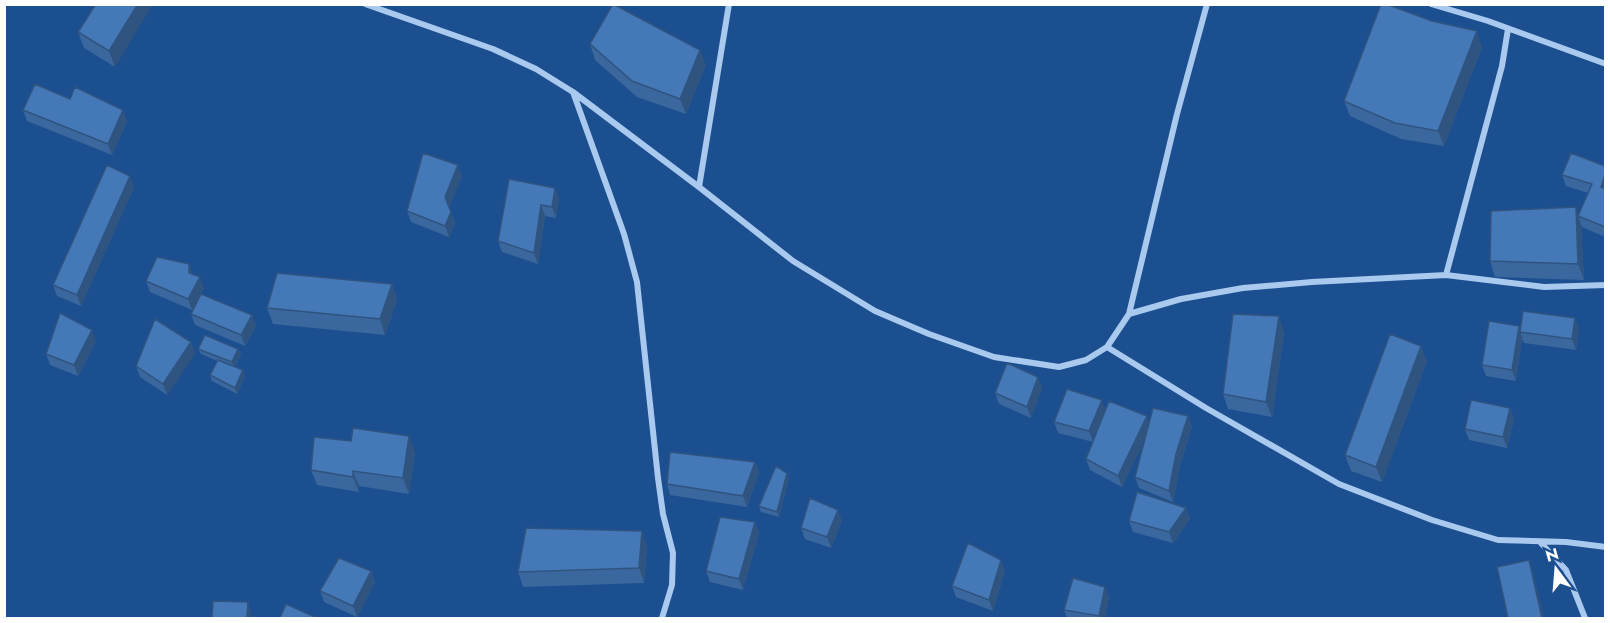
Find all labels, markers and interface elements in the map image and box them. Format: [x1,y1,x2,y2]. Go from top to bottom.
north arrow [1526,539,1586,599]
text: N [1543,542,1561,568]

